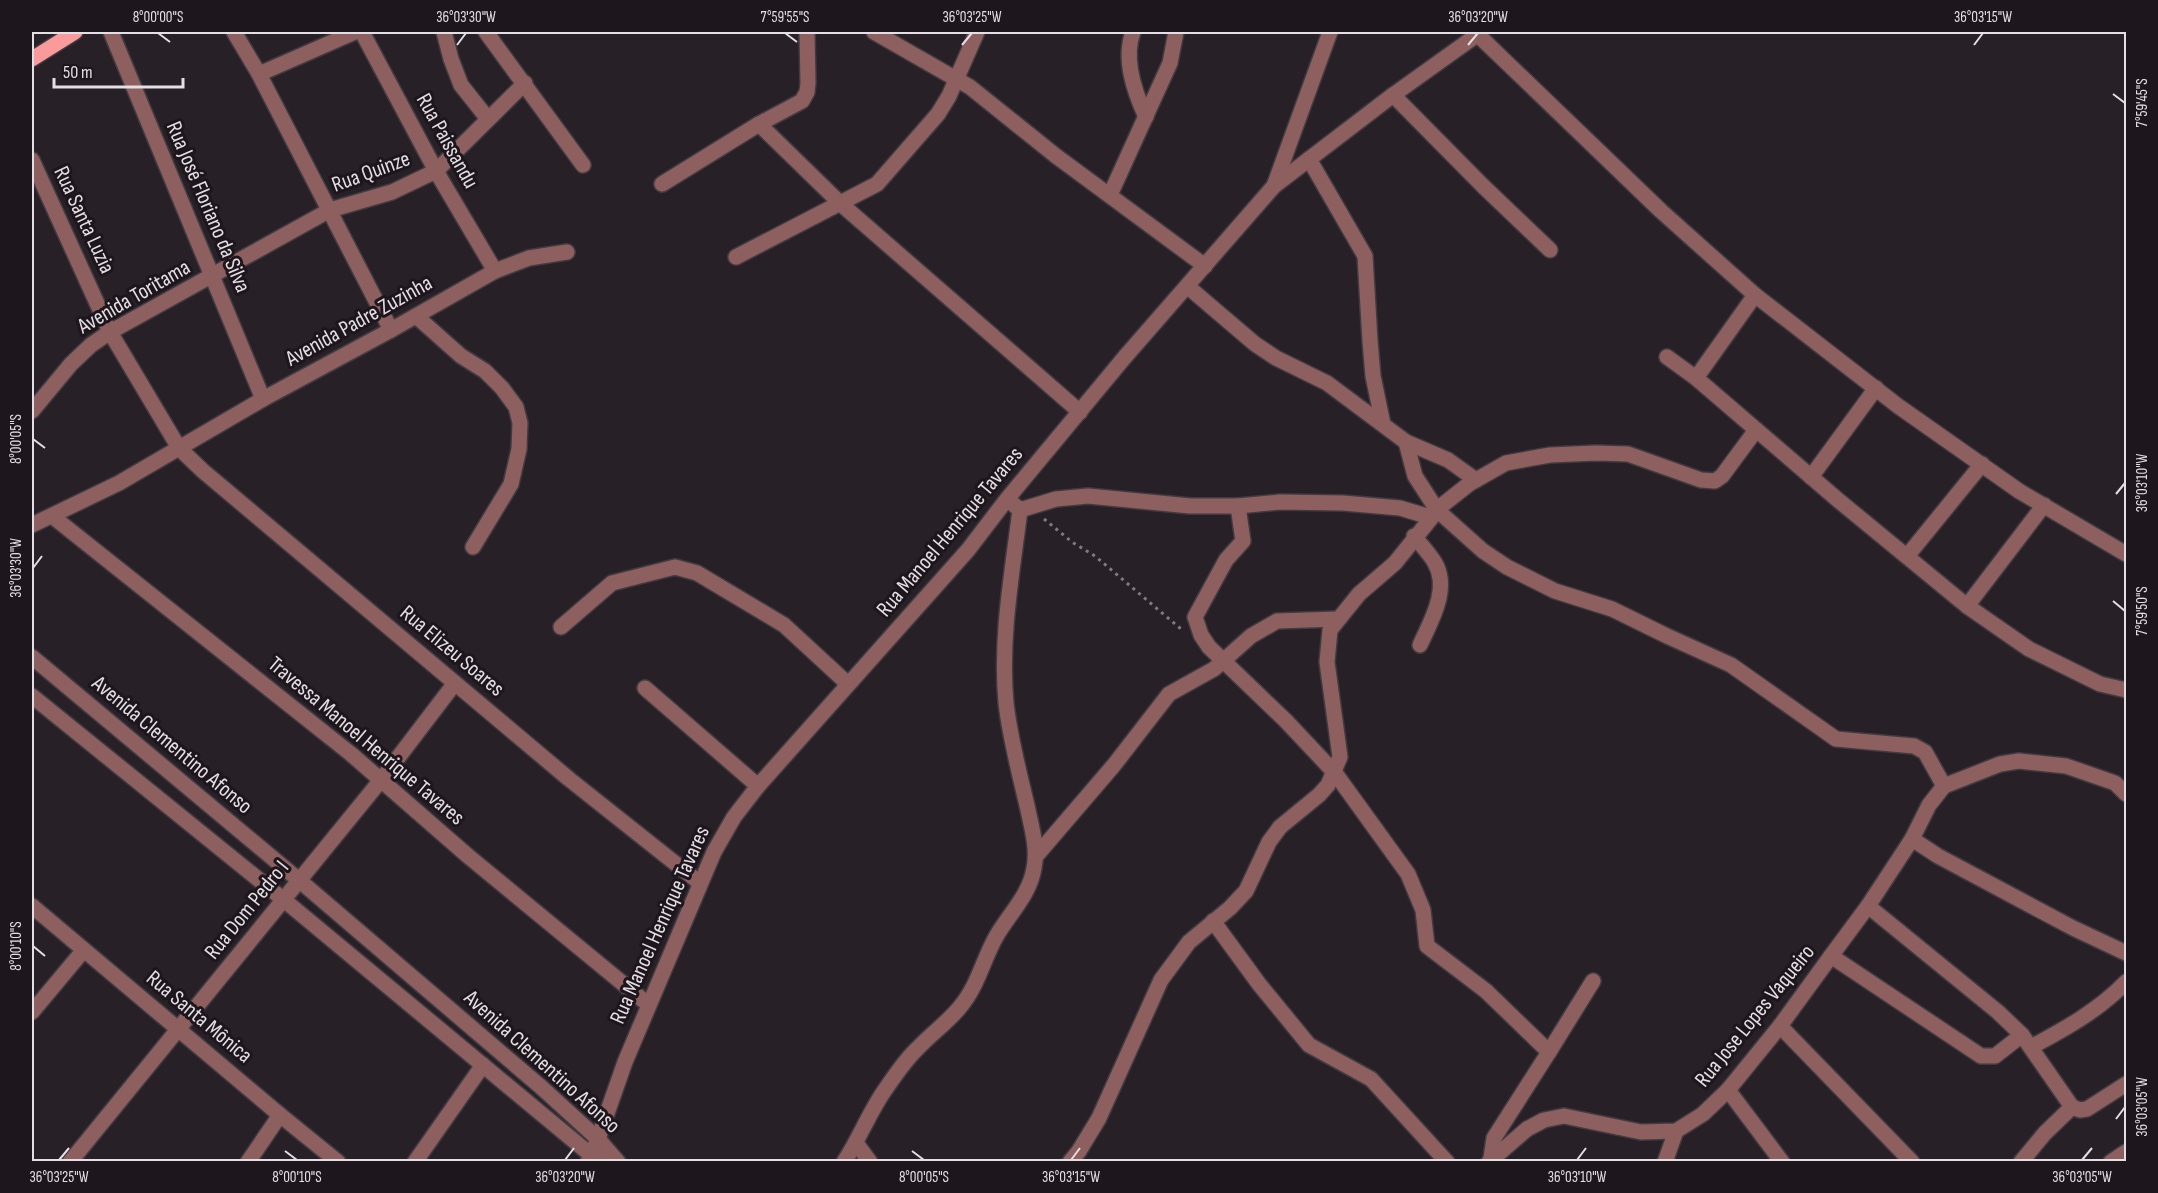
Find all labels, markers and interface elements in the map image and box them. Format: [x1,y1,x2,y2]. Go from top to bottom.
text: 8°00'00"S [133,8,183,27]
text: 36°03'30"W [436,8,496,27]
text: 7°59'55"S [761,8,809,27]
text: 36°03'25"W [943,8,1002,27]
text: 36°03'20"W [1448,8,1508,27]
text: 36°03'15"W [1954,8,2012,27]
scale bar [54,51,183,89]
text: 50 m [63,62,93,83]
text: 7°59'45"S [2133,78,2152,128]
street label: Rua Paissandu [410,89,484,193]
street label: Rua José Floriano da Silva [160,117,256,297]
street label: Rua Quinze [328,145,414,199]
street label: Rua Santa Luzia [47,162,121,278]
street label: Avenida Toritama [72,254,195,341]
street label: Avenida Padre Zuzinha [280,270,437,373]
text: 8°00'05"S [7,414,26,464]
street label: Rua Manoel Henrique Tavares [871,441,1029,622]
text: 36°03'10"W [2133,453,2152,512]
text: 36°03'30"W [7,538,26,598]
text: 7°59'50"S [2133,586,2152,636]
street label: Rua Elizeu Soares [394,600,510,702]
street label: Travessa Manoel Henrique Tavares [262,651,470,831]
street label: Avenida Clementino Afonso [86,669,258,820]
street label: Rua Manoel Henrique Tavares [604,822,716,1028]
street label: Rua Dom Pedro I [199,855,295,965]
text: 8°00'10"S [7,921,26,971]
street label: Rua Jose Lopes Vaqueiro [1689,939,1821,1093]
street label: Rua Santa Mônica [141,965,257,1069]
street label: Avenida Clementino Afonso [458,984,626,1139]
text: 36°03'05"W [2133,1077,2152,1137]
text: 36°03'25"W [30,1168,89,1187]
text: 8°00'10"S [272,1168,322,1187]
text: 36°03'20"W [535,1168,595,1187]
text: 8°00'05"S [899,1168,949,1187]
text: 36°03'15"W [1042,1168,1100,1187]
text: 36°03'10"W [1548,1168,1607,1187]
text: 36°03'05"W [2052,1168,2112,1187]

